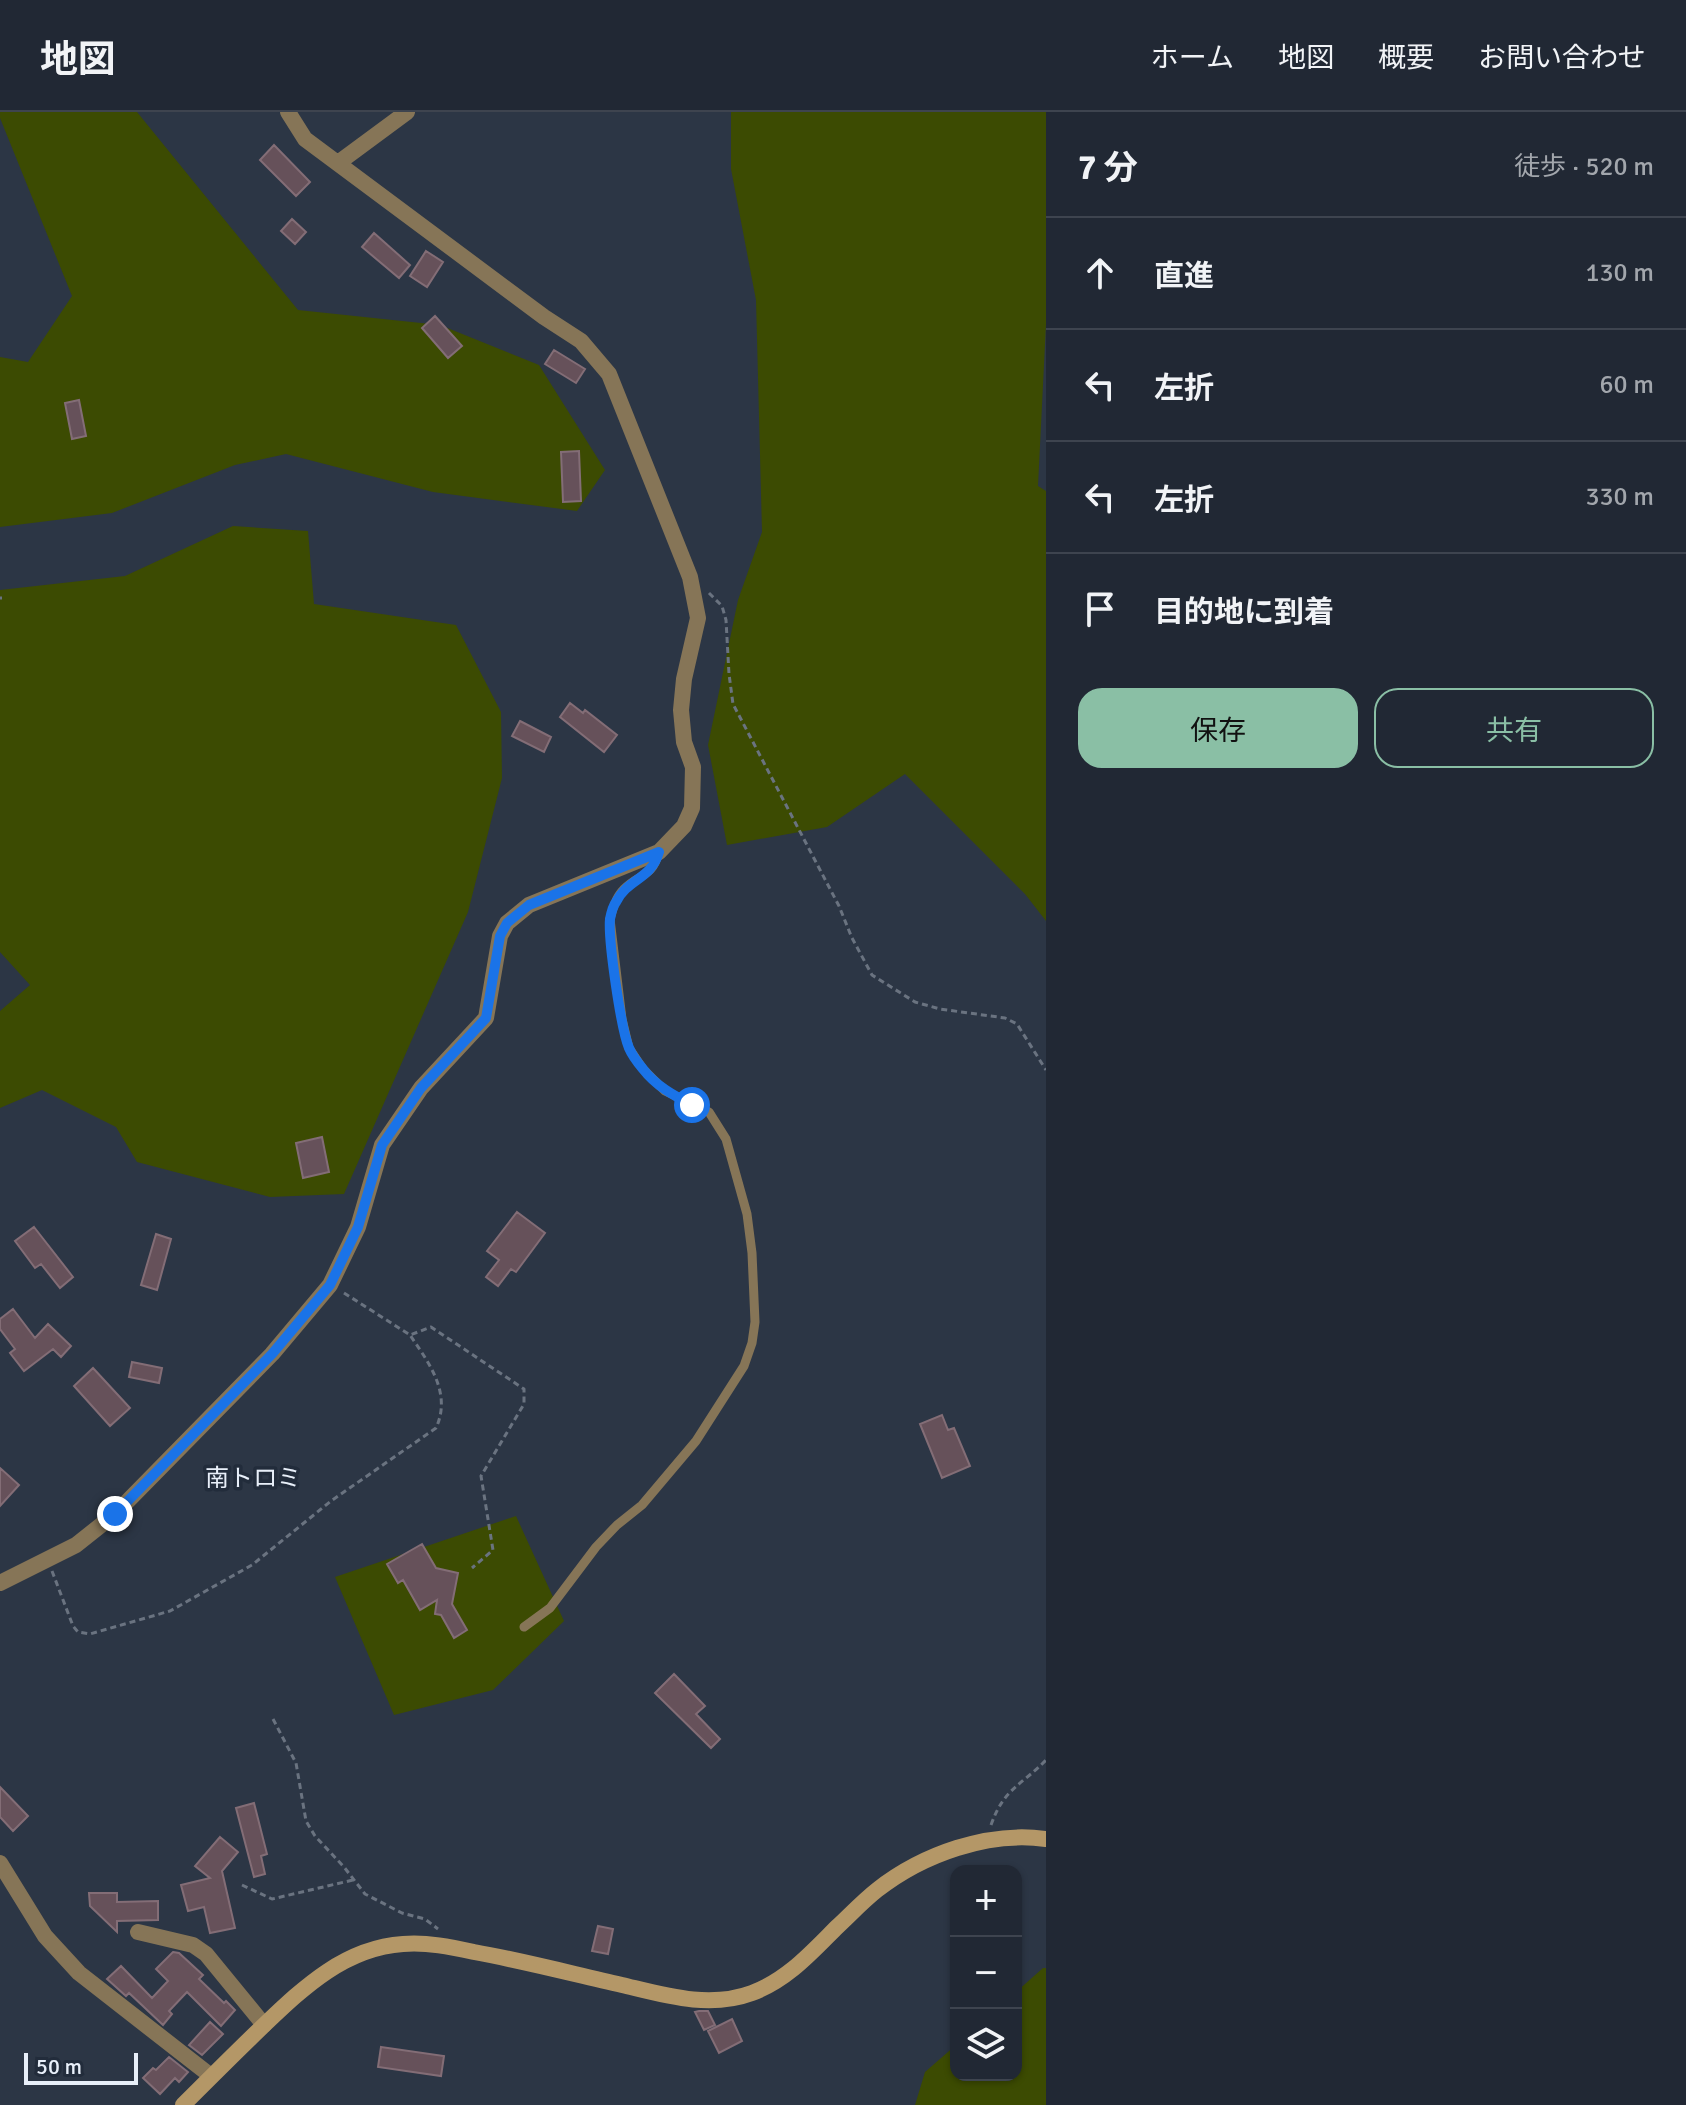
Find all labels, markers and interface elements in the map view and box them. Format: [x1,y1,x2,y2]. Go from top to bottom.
text: 地図 [40,36,116,83]
text: ホーム [1151,41,1234,75]
text: 地図 [1278,41,1334,75]
text: 概要 [1378,41,1434,75]
text: お問い合わせ [1478,41,1646,75]
text: 7 分 [1078,147,1138,189]
text: 徒歩 · 520 m [1514,151,1654,183]
icon: ahead [1078,251,1122,295]
text: 130 m [1585,257,1654,289]
text: 直進 [1154,258,1214,295]
icon: left [1078,363,1122,407]
text: 60 m [1599,369,1654,401]
text: 左折 [1154,370,1214,407]
icon: left [1078,475,1122,519]
text: 330 m [1585,481,1654,513]
text: 左折 [1154,482,1214,519]
icon: arrive [1078,587,1122,631]
text: 目的地に到着 [1154,594,1334,631]
button: 保存 [1078,688,1358,768]
button: 共有 [1374,688,1654,768]
route start [674,1087,710,1123]
district label: 南トロミ [205,1463,301,1493]
route end [97,1496,133,1532]
map controls [950,1865,1022,2081]
button: + [950,1865,1022,1937]
button: − [950,1937,1022,2009]
button: layers [950,2009,1022,2081]
scale bar [24,2049,138,2085]
text: 50 m [36,2053,82,2080]

